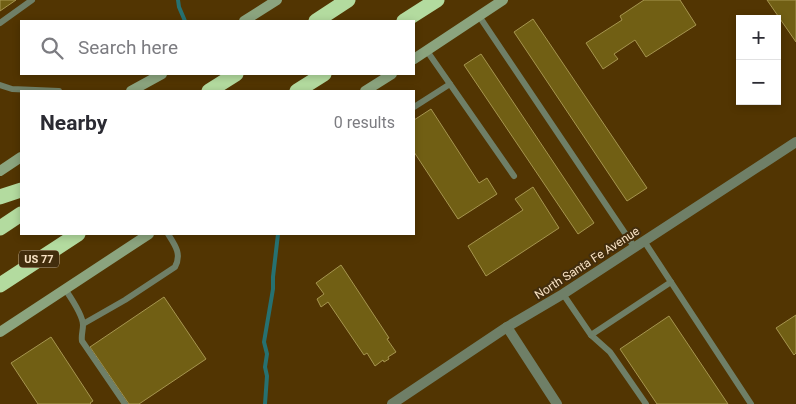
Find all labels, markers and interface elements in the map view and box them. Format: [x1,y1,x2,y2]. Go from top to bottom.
map controls [736,15,781,105]
button: + [736,15,781,60]
search box [20,20,415,75]
icon: search [38,34,66,62]
text: Search here [78,36,178,59]
button: − [736,60,781,105]
text: Nearby [40,111,107,135]
text: 0 results [334,113,395,132]
street label: North Santa Fe Avenue [532,224,642,302]
road number: US 77 [19,250,59,268]

